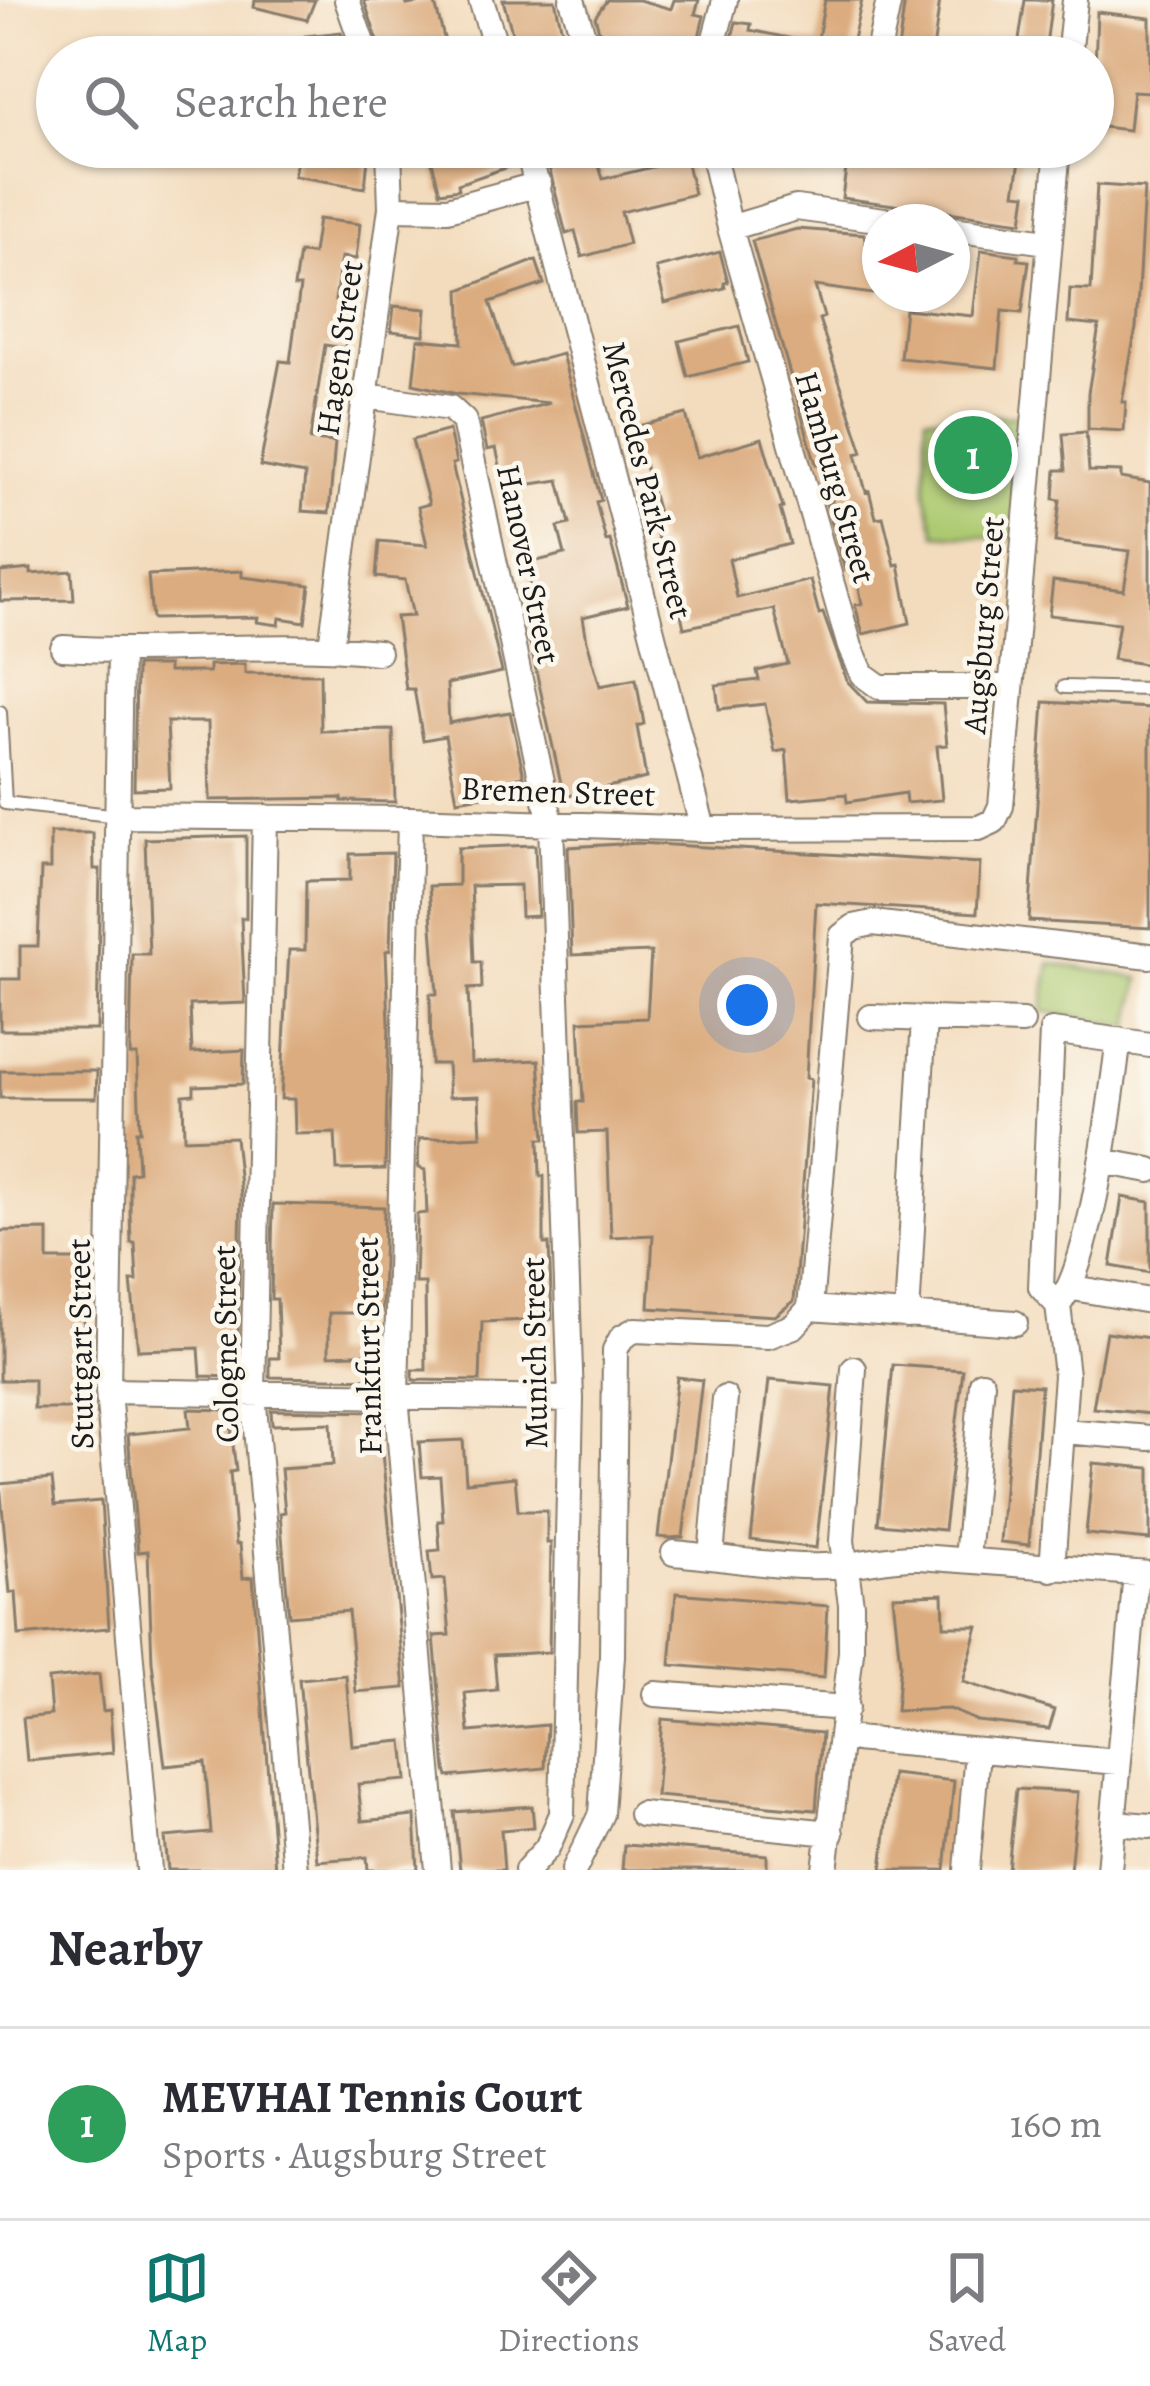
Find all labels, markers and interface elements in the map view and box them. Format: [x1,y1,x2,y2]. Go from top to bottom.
search box [36,36,1114,168]
icon: search [78,69,144,135]
text: Search here [174,71,388,133]
north arrow [862,204,970,312]
street label: Hagen Street [304,257,374,439]
street label: Mercedes Park Street [592,336,704,624]
street label: Hamburg Street [784,366,888,588]
pin: 1 [934,410,1012,500]
street label: Hanover Street [486,460,572,668]
street label: Augsburg Street [951,514,1015,736]
street label: Bremen Street [460,765,656,817]
your location [717,975,777,1035]
street label: Frankfurt Street [344,1236,392,1456]
street label: Stuttgart Street [56,1238,104,1450]
street label: Cologne Street [201,1245,249,1443]
street label: Munich Street [510,1257,558,1449]
text: Nearby [48,1913,202,1983]
text: MEVHAI Tennis Court [162,2066,582,2128]
text: 1 [80,2097,94,2150]
text: 160 m [1010,2097,1102,2150]
text: Sports · Augsburg Street [162,2128,547,2181]
tab: Map [144,2245,210,2362]
tab: Directions [498,2245,640,2362]
tab: Saved [928,2245,1006,2362]

